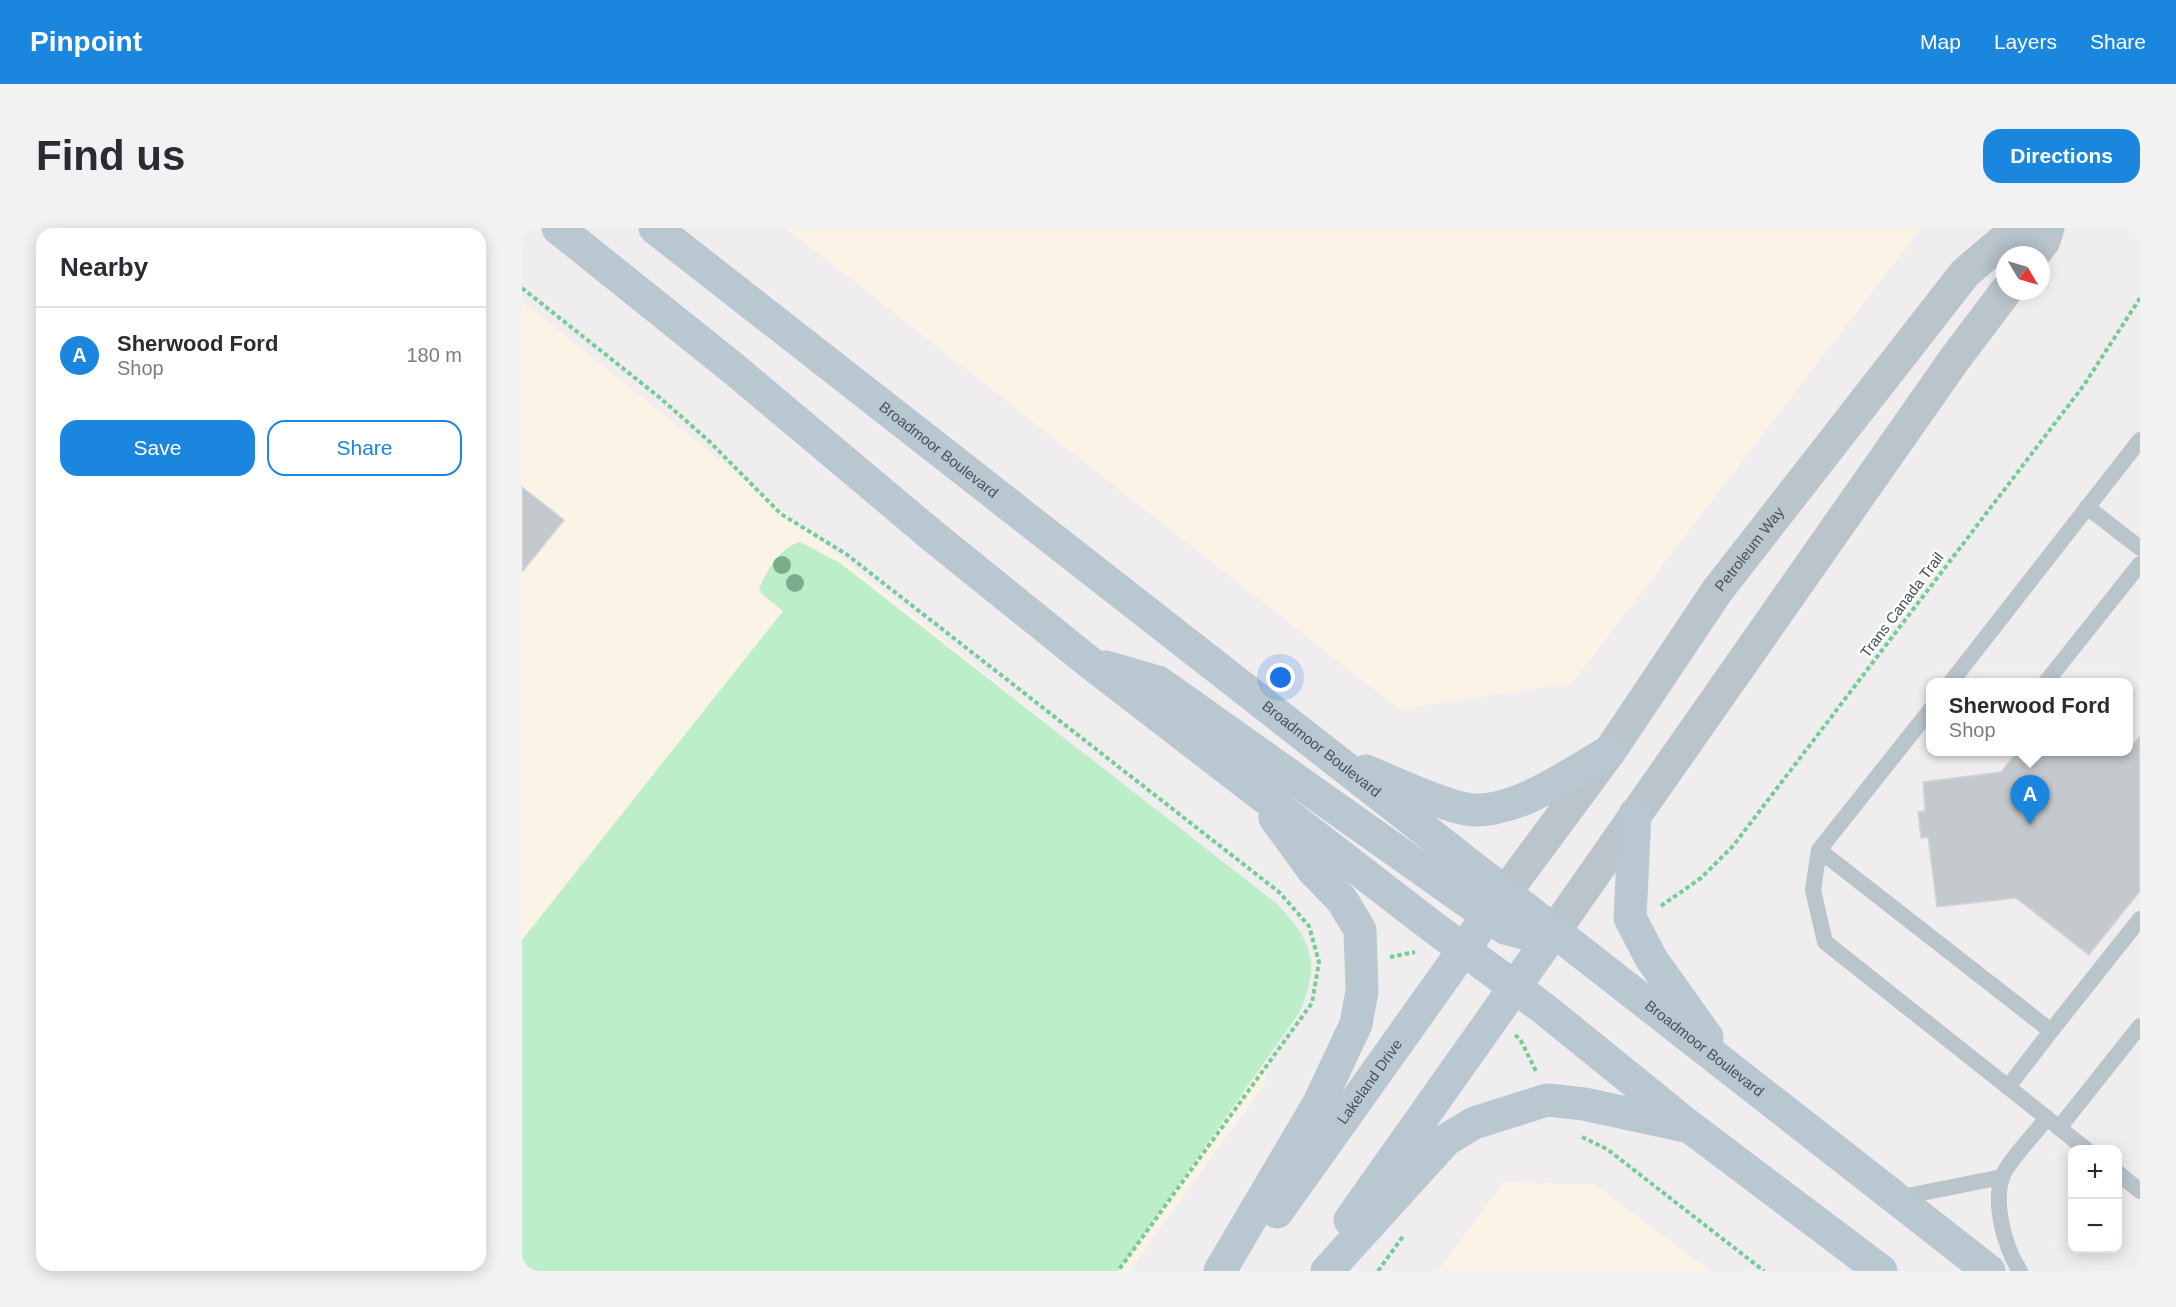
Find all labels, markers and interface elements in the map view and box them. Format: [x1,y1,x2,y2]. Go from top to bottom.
text: Pinpoint [30,26,142,57]
text: Map [1920,30,1961,53]
text: Layers [1994,30,2057,53]
text: Share [2090,30,2146,53]
button: Directions [1983,129,2140,183]
text: Find us [36,132,185,179]
north arrow [1996,246,2050,300]
text: Nearby [60,252,148,282]
text: Sherwood Ford [117,331,278,356]
text: A [72,344,87,366]
text: 180 m [406,344,462,366]
text: Shop [117,357,164,379]
street label: Broadmoor Boulevard [876,398,1002,501]
button: Save [60,420,255,476]
button: Share [267,420,462,476]
street label: Petroleum Way [1711,503,1788,594]
street label: Trans Canada Trail [1857,549,1947,661]
your location [1266,663,1295,692]
popup [1926,678,2133,756]
text: Sherwood Ford [1949,693,2110,718]
street label: Broadmoor Boulevard [1259,697,1385,800]
text: Shop [1949,719,1996,741]
pin: A [2010,776,2050,825]
street label: Broadmoor Boulevard [1642,996,1767,1100]
street label: Lakeland Drive [1333,1036,1405,1127]
map controls [2068,1145,2122,1253]
button: + [2068,1145,2122,1199]
button: − [2068,1199,2122,1253]

